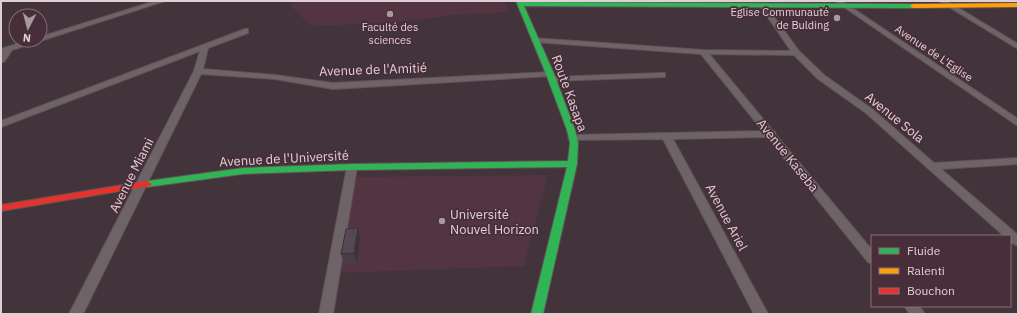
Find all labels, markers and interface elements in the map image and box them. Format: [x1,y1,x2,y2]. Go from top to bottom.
place label: Eglise Communauté de Bulding [730,5,829,32]
north arrow [8,8,48,48]
marker: Faculté des sciences [385,9,395,19]
marker: Eglise Communauté de Bulding [832,13,842,23]
place label: Faculté des sciences [362,20,418,47]
street label: Avenue de L'Eglise [892,22,976,84]
text: N [22,31,32,45]
street label: Route Kasapa [548,53,591,134]
street label: Avenue de l'Amitié [319,59,427,80]
street label: Avenue Sola [861,88,928,147]
street label: Avenue Kaseba [753,115,822,195]
street label: Avenue Miami [105,135,158,216]
street label: Avenue de l'Université [219,147,349,170]
street label: Avenue Ariel [702,181,752,254]
place label: Université Nouvel Horizon [450,206,539,238]
marker: Université Nouvel Horizon [437,216,447,226]
legend [871,235,1011,307]
text: Fluide [907,243,941,258]
text: Ralenti [907,263,945,278]
text: Bouchon [907,283,955,298]

